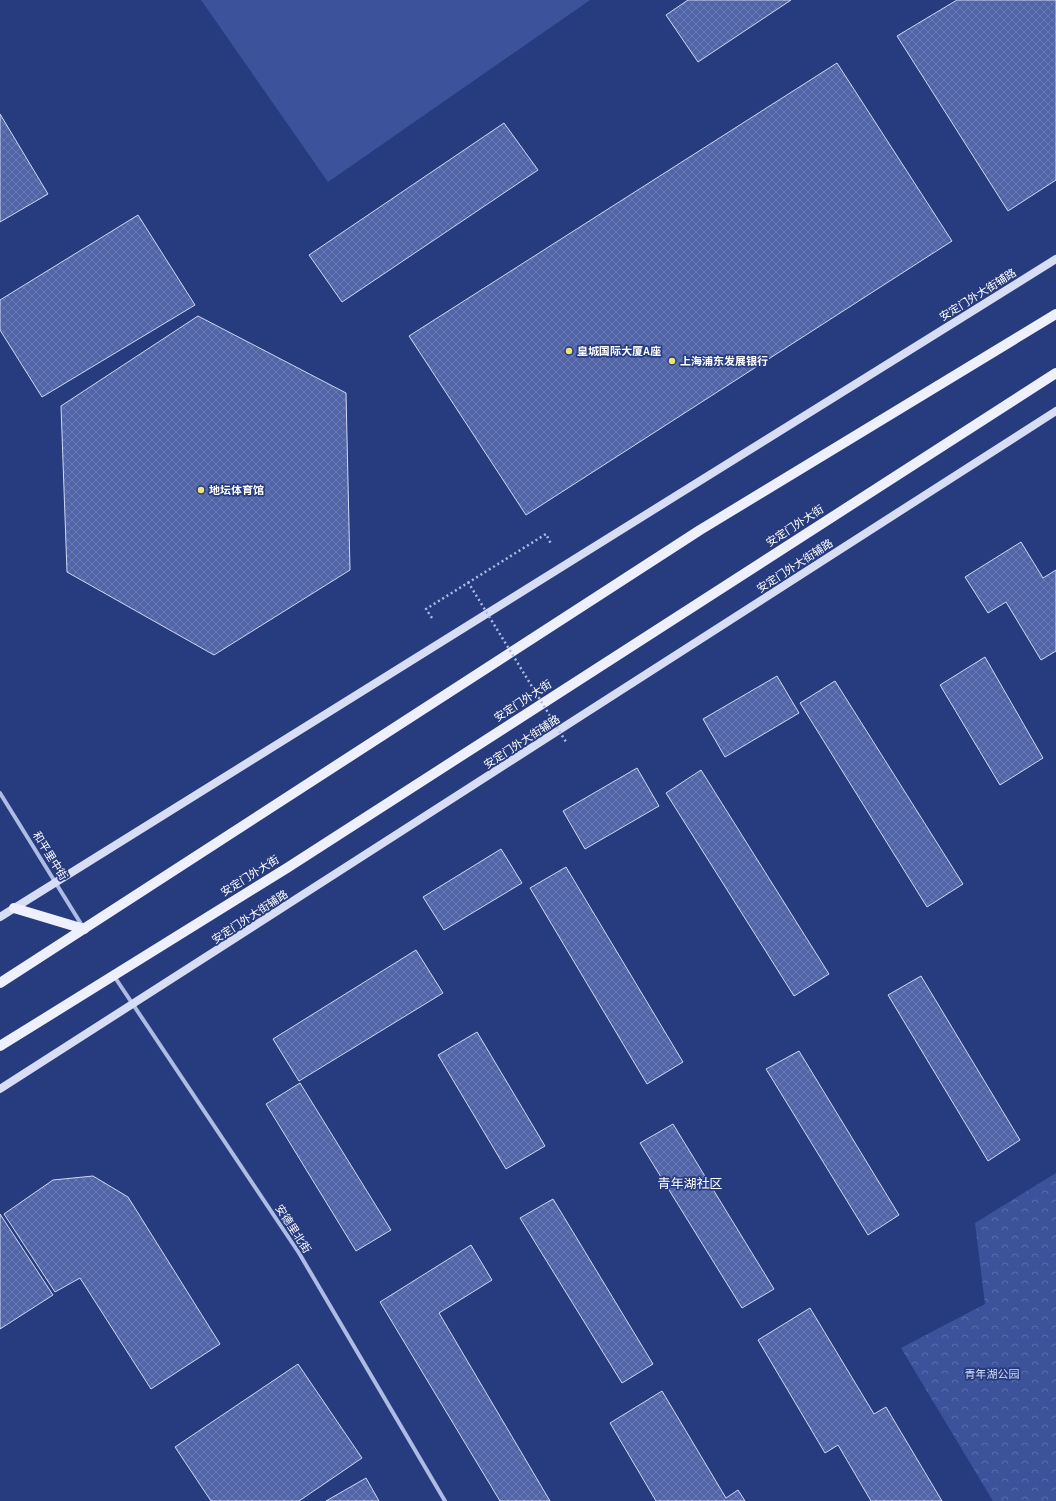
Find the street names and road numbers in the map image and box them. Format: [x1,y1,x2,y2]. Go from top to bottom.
street label: 安定门外大街辅路 [937,266,1019,324]
street label: 安定门外大街 [764,503,826,549]
street label: 安定门外大街辅路 [755,537,835,595]
street label: 安定门外大街 [492,678,554,724]
street label: 安定门外大街辅路 [482,713,562,771]
street label: 和平里中街 [30,829,70,883]
street label: 安定门外大街 [219,853,281,899]
street label: 安定门外大街辅路 [210,888,290,946]
street label: 安德里北街 [273,1202,313,1256]

